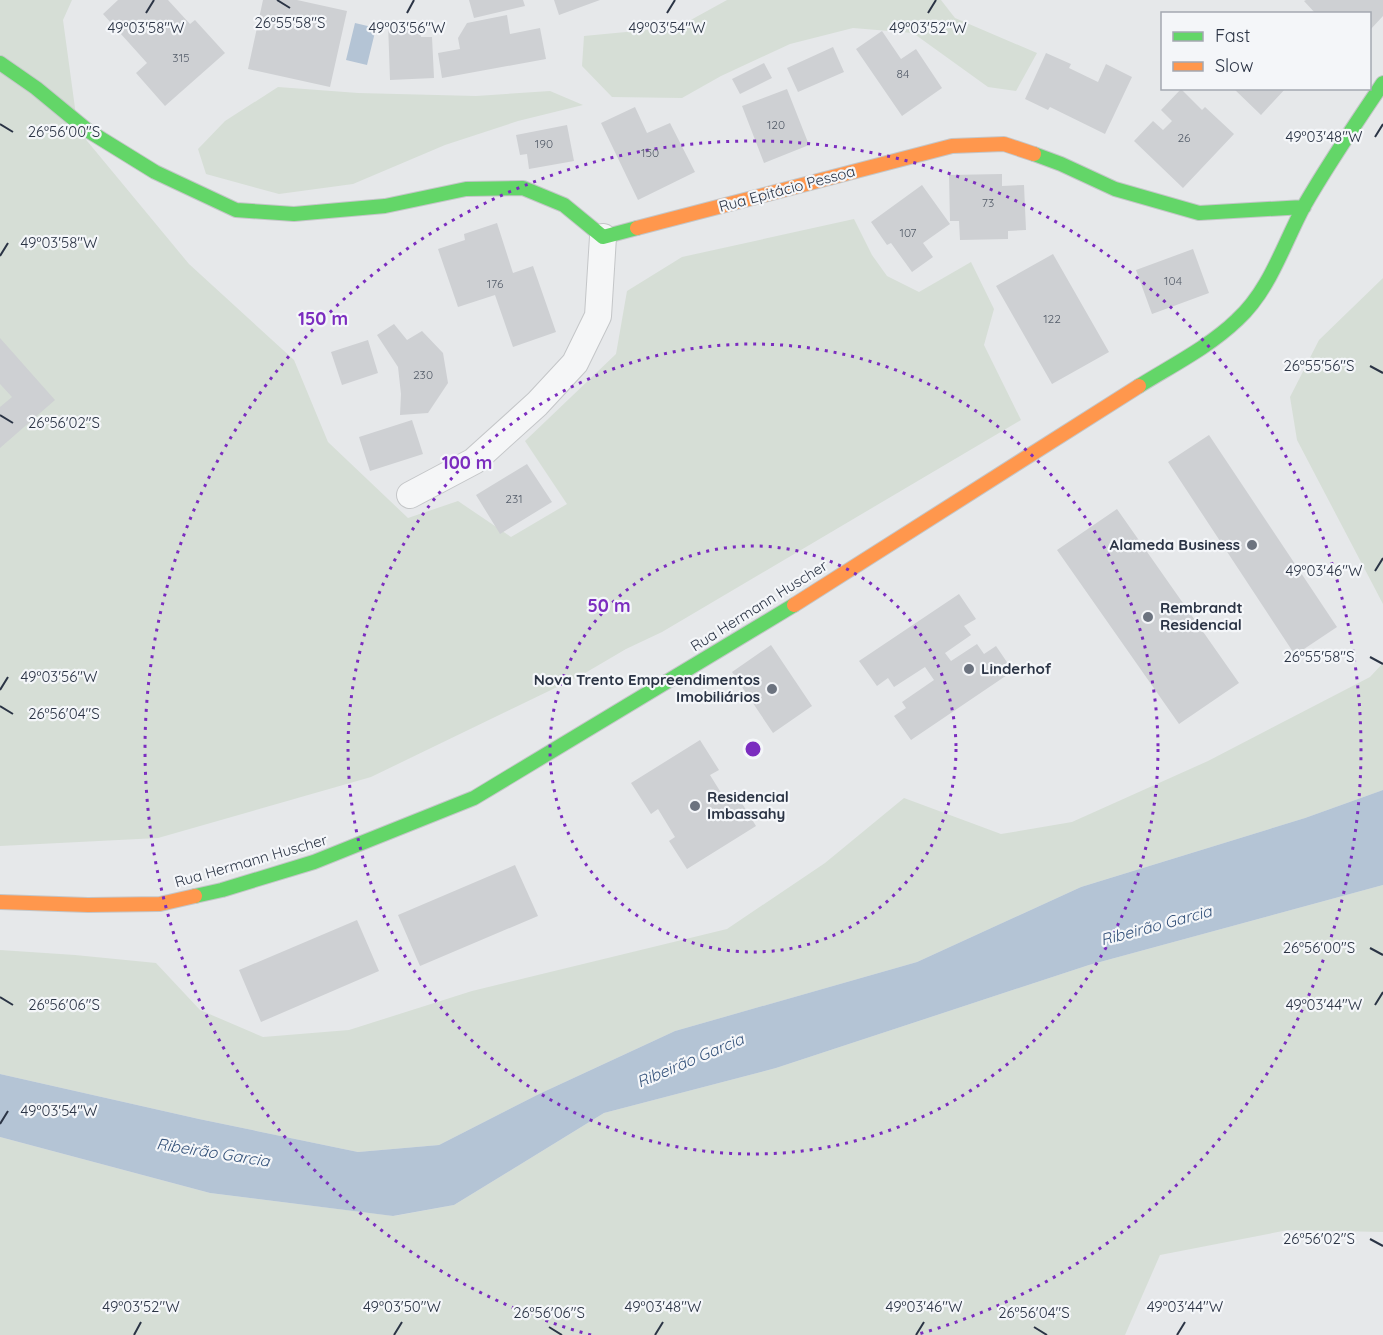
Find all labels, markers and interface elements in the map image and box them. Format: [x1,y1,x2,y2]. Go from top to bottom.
legend [1161,12,1371,90]
text: 26°55'58"S [254,13,326,32]
text: 49°03'58"W [107,18,185,37]
text: 49°03'56"W [368,18,446,37]
text: 49°03'54"W [629,18,706,37]
text: 49°03'52"W [889,18,967,37]
text: Fast [1215,24,1250,47]
house number: 315 [172,50,190,65]
text: Slow [1215,54,1253,77]
house number: 84 [897,66,909,81]
house number: 120 [767,117,785,132]
text: 26°56'00"S [28,122,100,141]
text: 49°03'48"W [1286,127,1363,146]
house number: 26 [1177,130,1191,145]
house number: 190 [535,136,553,151]
house number: 150 [641,145,659,160]
street label: Rua Epitácio Pessoa [717,161,857,216]
house number: 73 [982,195,994,210]
house number: 107 [899,225,917,240]
text: 49°03'58"W [20,233,98,252]
house number: 104 [1164,273,1182,288]
house number: 176 [487,276,504,291]
text: 150 m [298,307,348,330]
house number: 122 [1043,311,1061,326]
text: 26°55'56"S [1283,356,1355,375]
house number: 230 [413,367,433,382]
text: 26°56'02"S [28,413,100,432]
text: 100 m [442,451,492,474]
house number: 231 [505,491,523,506]
place label: Alameda Business [1110,535,1240,554]
marker: Alameda Business [1245,538,1259,552]
street label: Rua Hermann Huscher [687,556,831,655]
text: 49°03'46"W [1286,561,1363,580]
text: 50 m [587,594,631,617]
place label: Rembrandt Residencial [1160,598,1243,634]
marker: Rembrandt Residencial [1141,610,1155,624]
text: 26°55'58"S [1283,647,1355,666]
place label: Linderhof [981,659,1052,678]
marker: Linderhof [962,662,976,676]
text: 49°03'56"W [20,667,98,686]
place label: Nova Trento Empreendimentos Imobiliários [534,670,760,706]
marker: Nova Trento Empreendimentos Imobiliários [765,682,779,696]
text: 26°56'04"S [28,704,100,723]
centre of rings [743,739,763,759]
place label: Residencial Imbassahy [707,787,789,823]
marker: Residencial Imbassahy [688,799,702,813]
street label: Rua Hermann Huscher [172,830,330,891]
water label: Ribeirão Garcia [1098,900,1215,949]
text: 26°56'00"S [1283,938,1355,957]
text: 26°56'06"S [28,995,100,1014]
text: 49°03'44"W [1286,995,1363,1014]
water label: Ribeirão Garcia [634,1028,748,1092]
text: 49°03'54"W [21,1101,98,1120]
water label: Ribeirão Garcia [155,1133,272,1171]
text: 26°56'02"S [1283,1229,1355,1248]
text: 49°03'52"W [102,1297,180,1316]
text: 49°03'50"W [363,1297,441,1316]
text: 49°03'48"W [625,1297,702,1316]
text: 49°03'46"W [886,1297,963,1316]
text: 49°03'44"W [1147,1297,1224,1316]
text: 26°56'06"S [513,1303,585,1322]
text: 26°56'04"S [998,1303,1070,1322]

